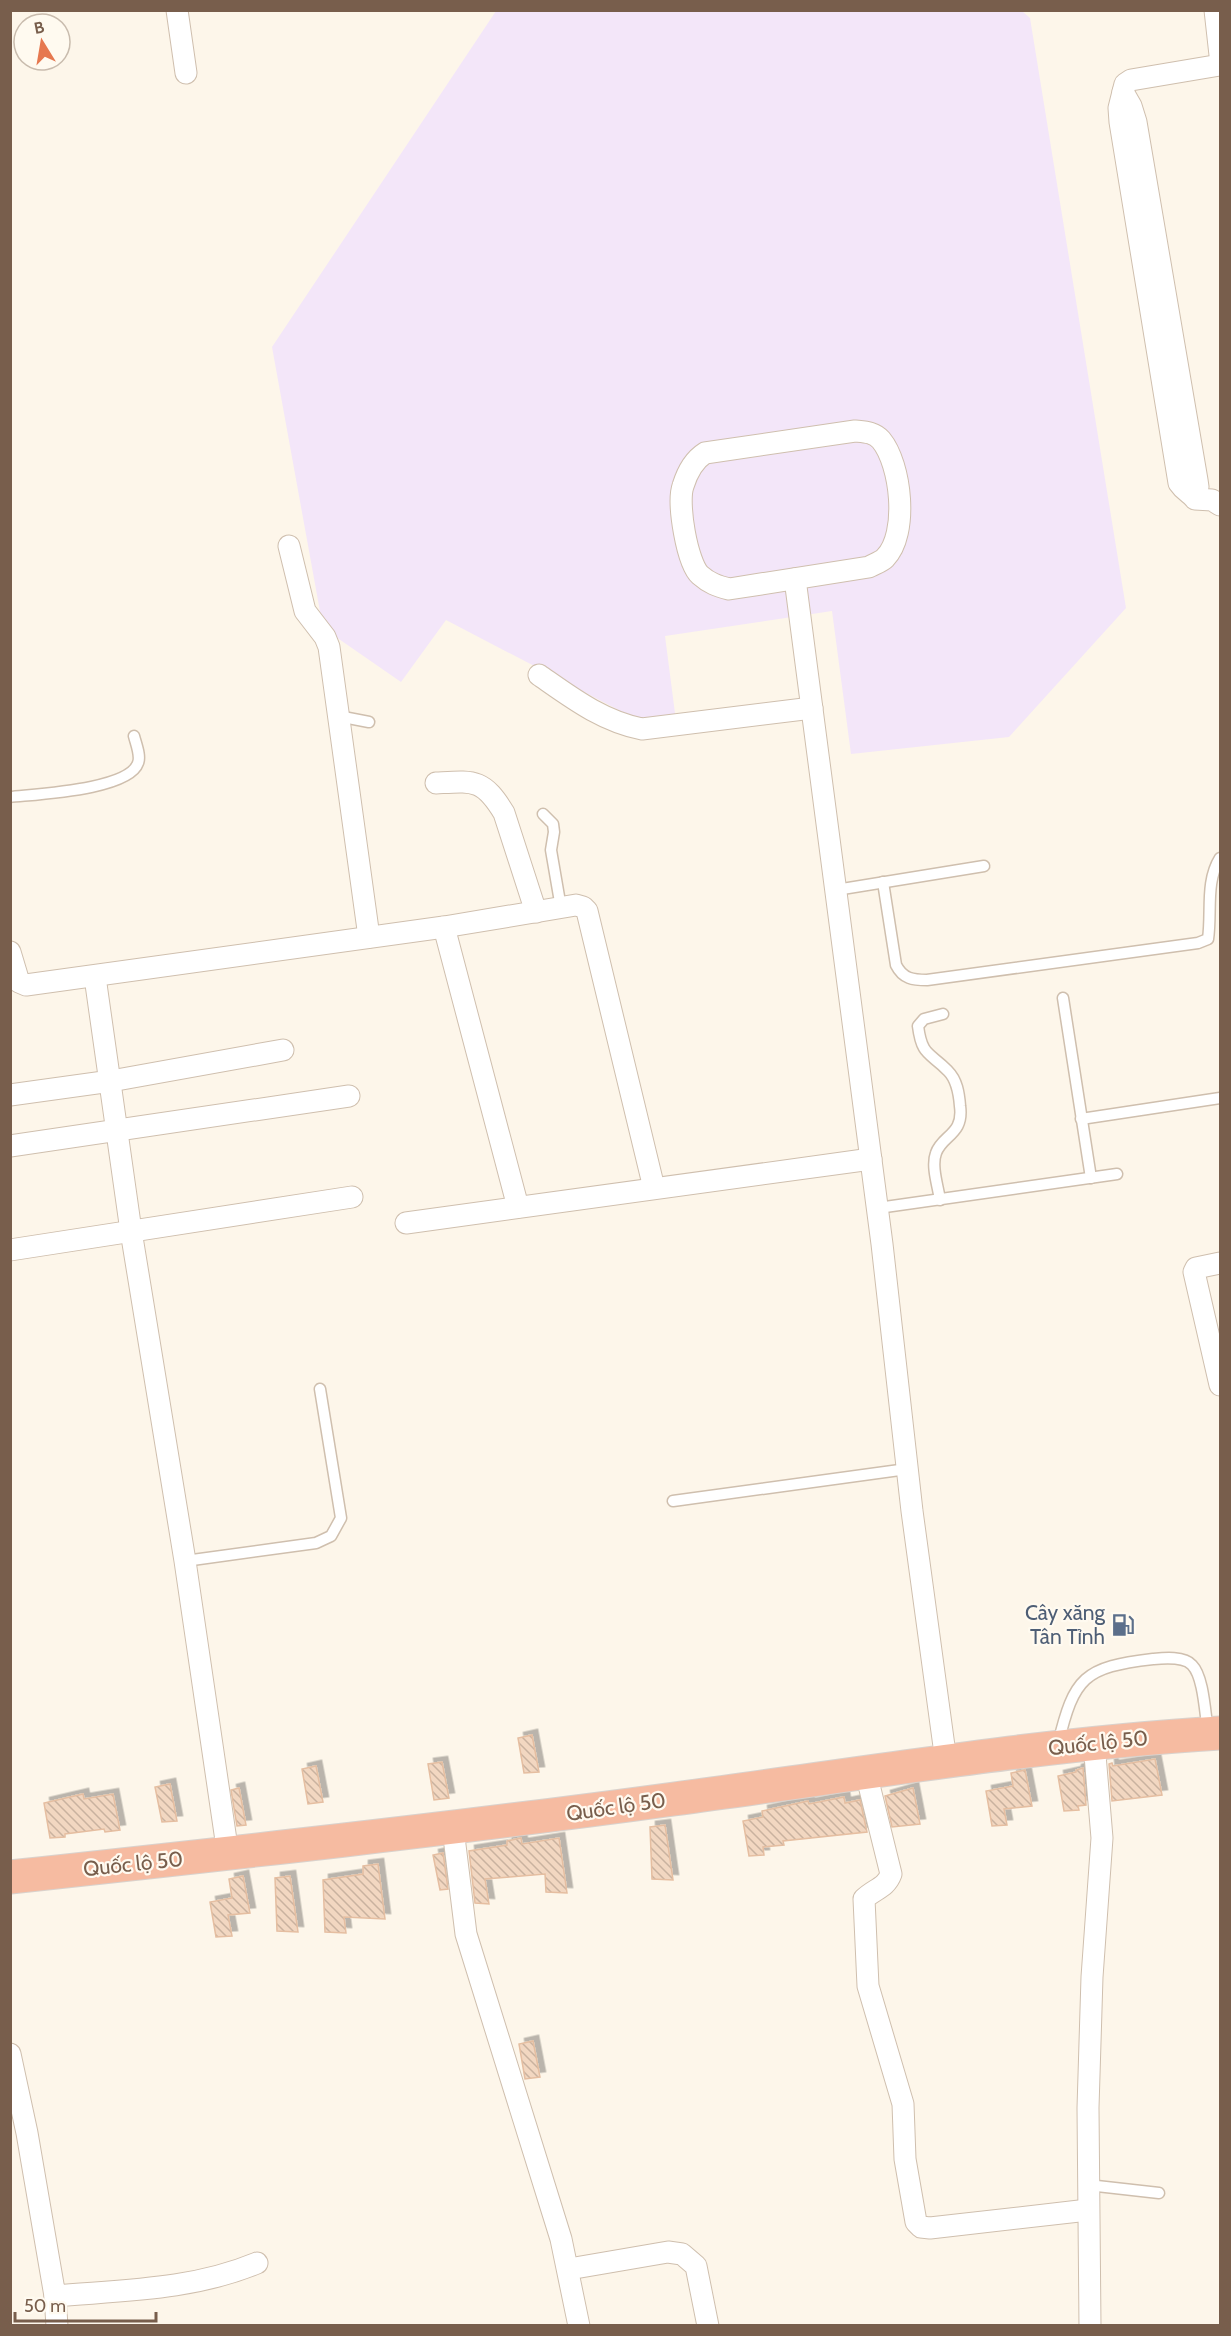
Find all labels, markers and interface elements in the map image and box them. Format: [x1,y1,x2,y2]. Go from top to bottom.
north arrow [12,12,72,72]
text: B [32,17,46,38]
place label: Cây xăng Tân Tỉnh [1025,1600,1106,1649]
fuel station icon: Cây xăng Tân Tỉnh [1110,1612,1136,1638]
street label: Quốc lộ 50 [1047,1725,1149,1760]
street label: Quốc lộ 50 [565,1787,667,1826]
street label: Quốc lộ 50 [82,1846,184,1881]
scale bar [15,2285,156,2323]
text: 50 m [24,2295,66,2317]

